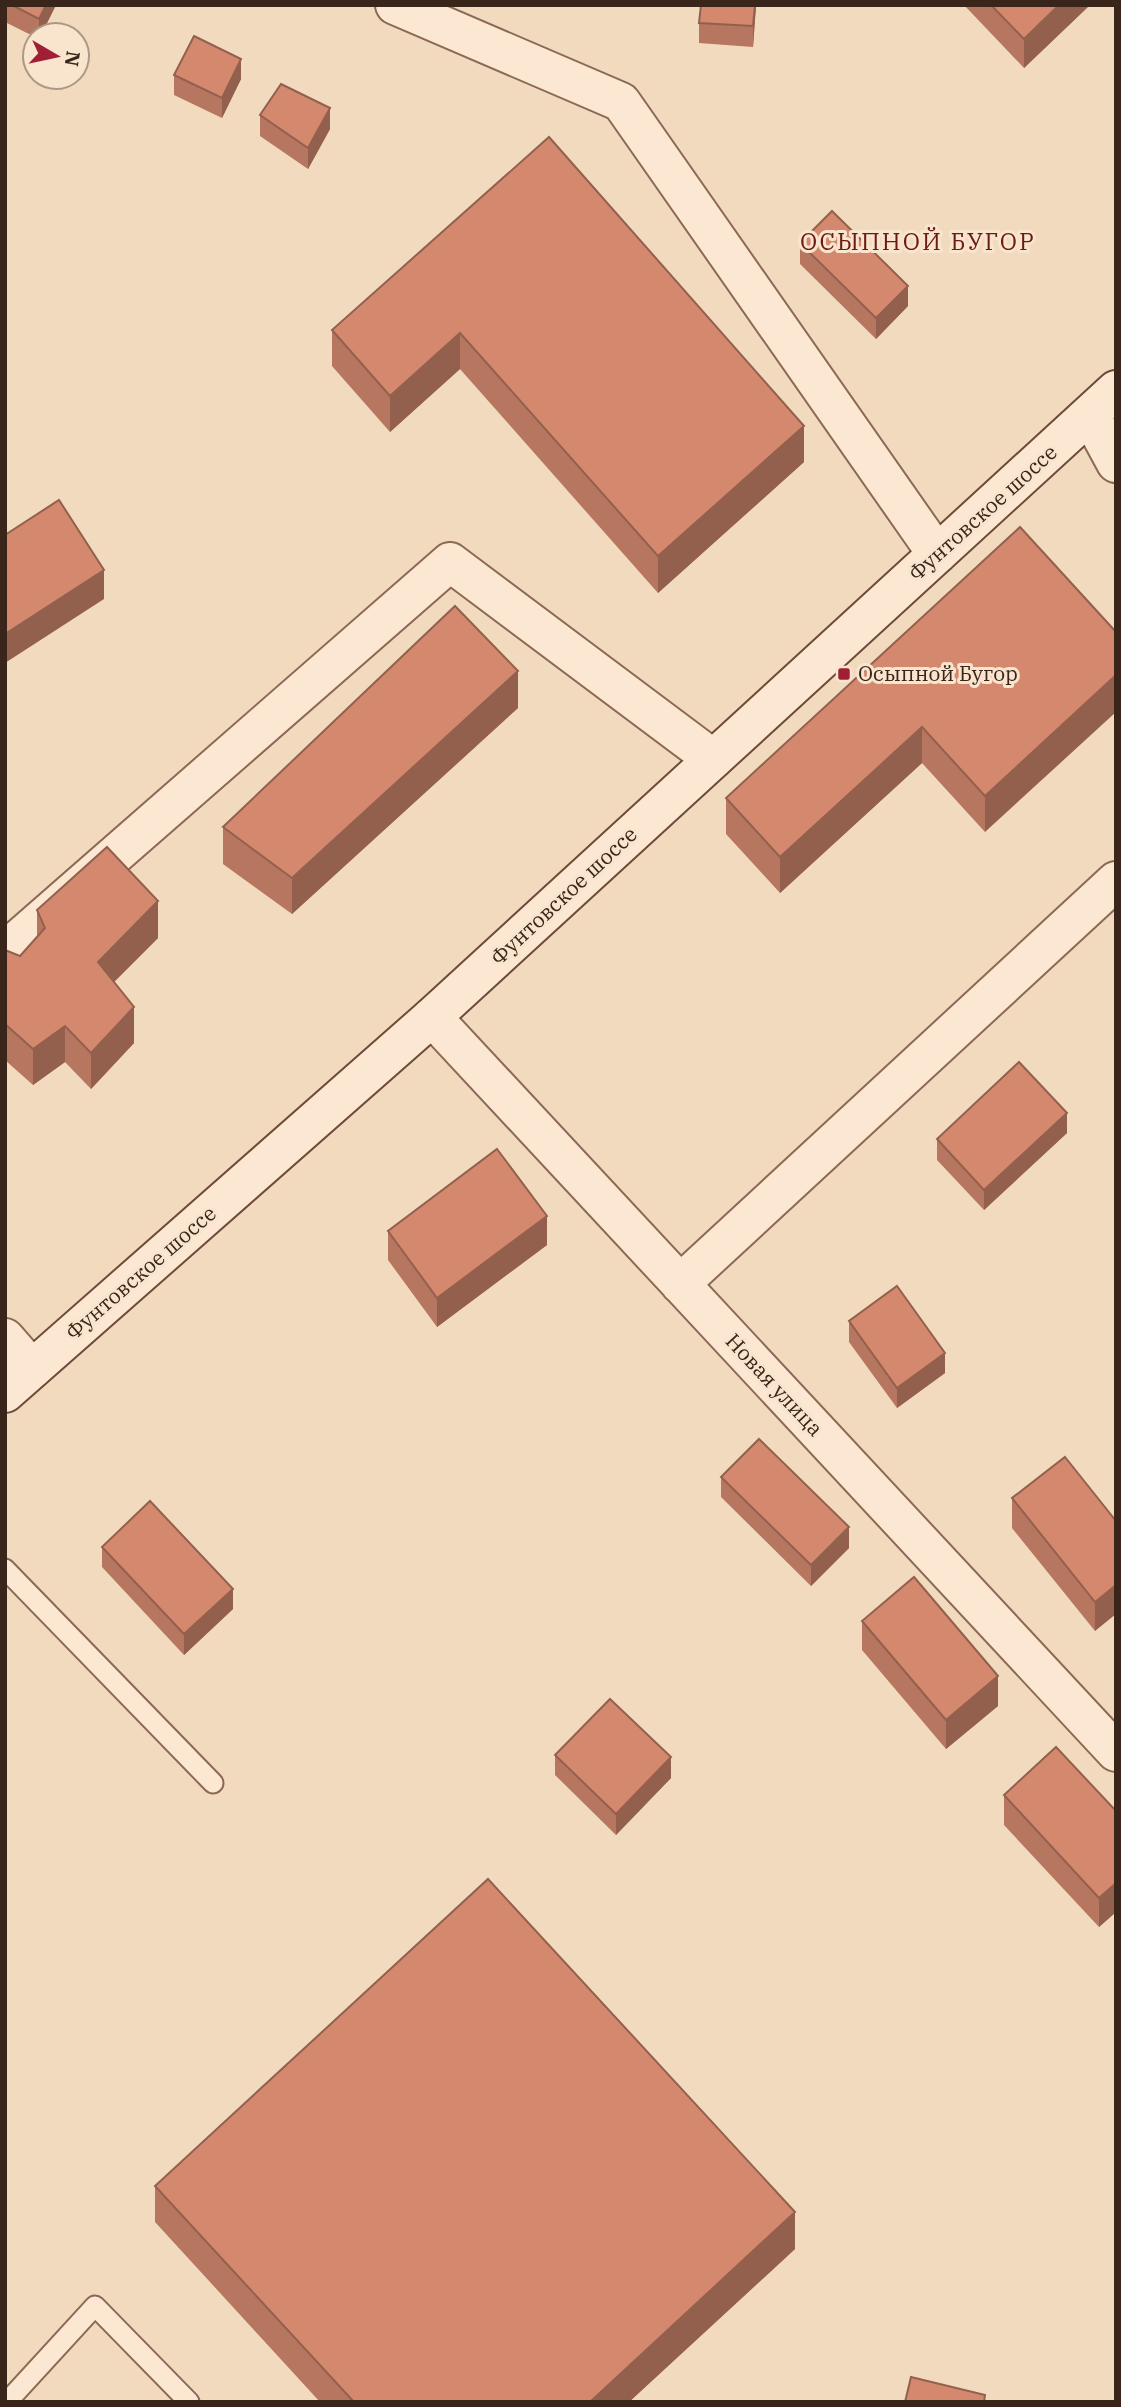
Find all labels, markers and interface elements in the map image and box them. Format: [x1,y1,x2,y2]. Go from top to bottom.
north arrow [21,21,91,91]
text: N [60,49,86,68]
district label: ОСЫПНОЙ БУГОР [800,225,1036,257]
street label: Фунтовское шоссе [902,438,1063,587]
place label: Осыпной Бугор [858,659,1018,687]
marker: Осыпной Бугор [836,666,852,682]
street label: Фунтовское шоссе [484,820,643,971]
street label: Фунтовское шоссе [59,1199,222,1345]
street label: Новая улица [720,1327,830,1442]

